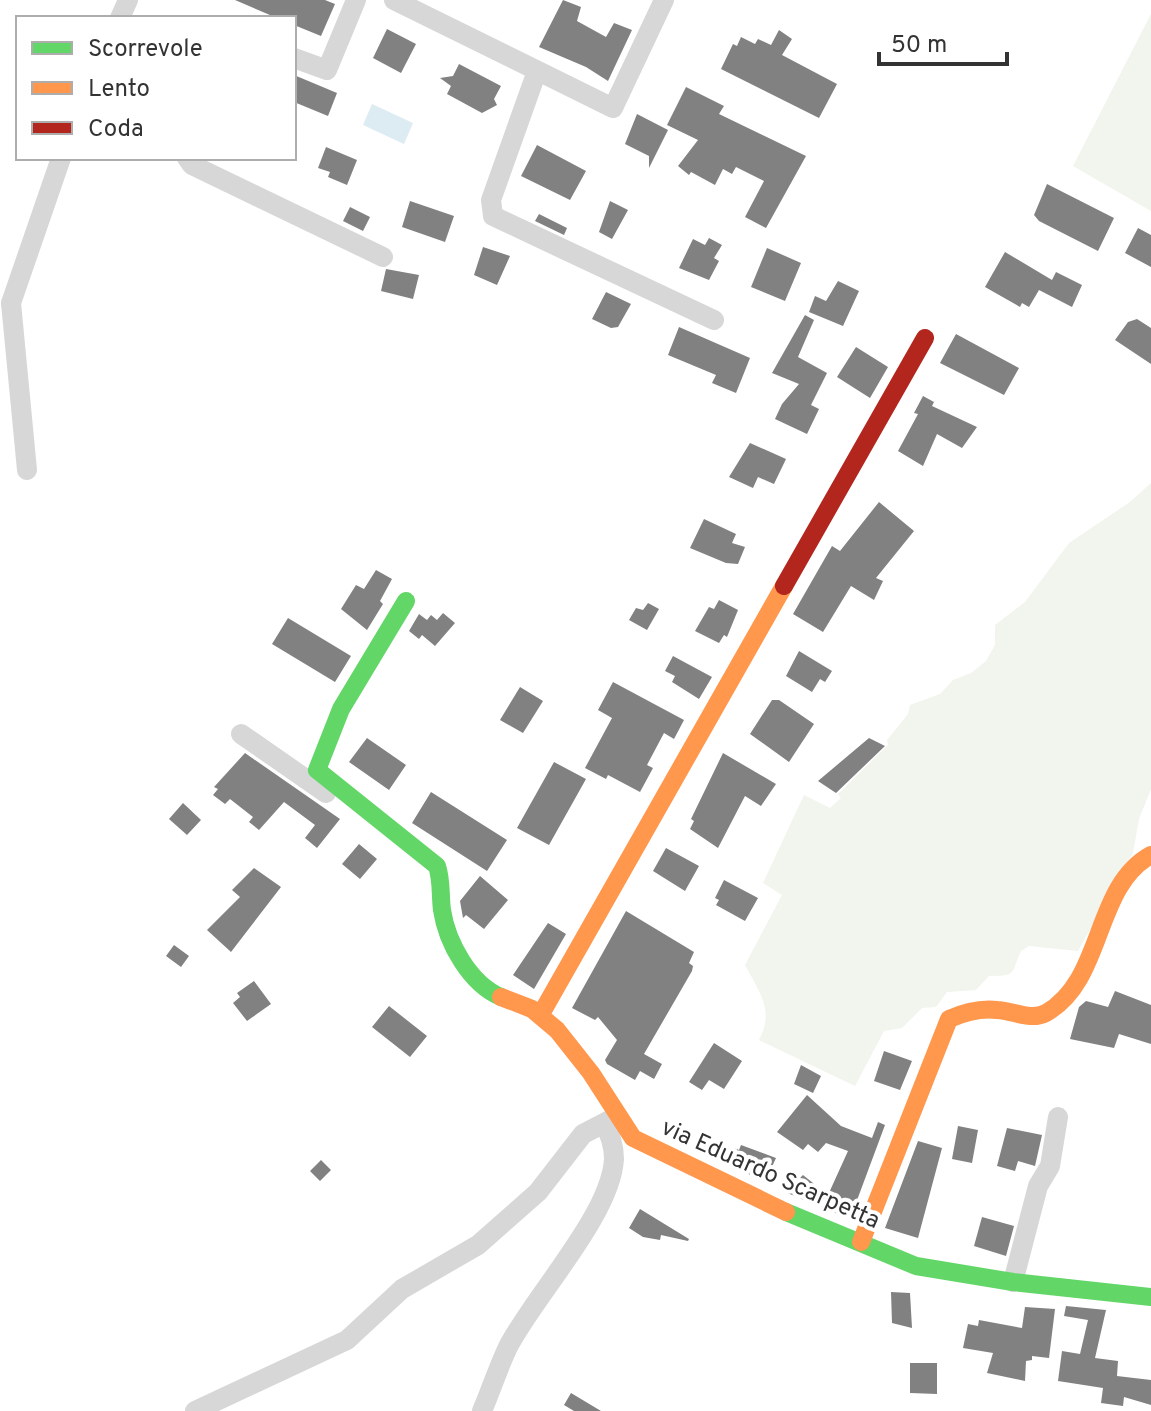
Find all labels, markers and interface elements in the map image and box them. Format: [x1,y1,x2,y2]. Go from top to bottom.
legend [16,16,296,160]
scale bar [879,16,1007,66]
text: 50 m [891,31,947,61]
text: Scorrevole [88,35,203,65]
text: Lento [88,75,150,105]
text: Coda [88,115,144,145]
street label: via Eduardo Scarpetta [656,1113,884,1237]

